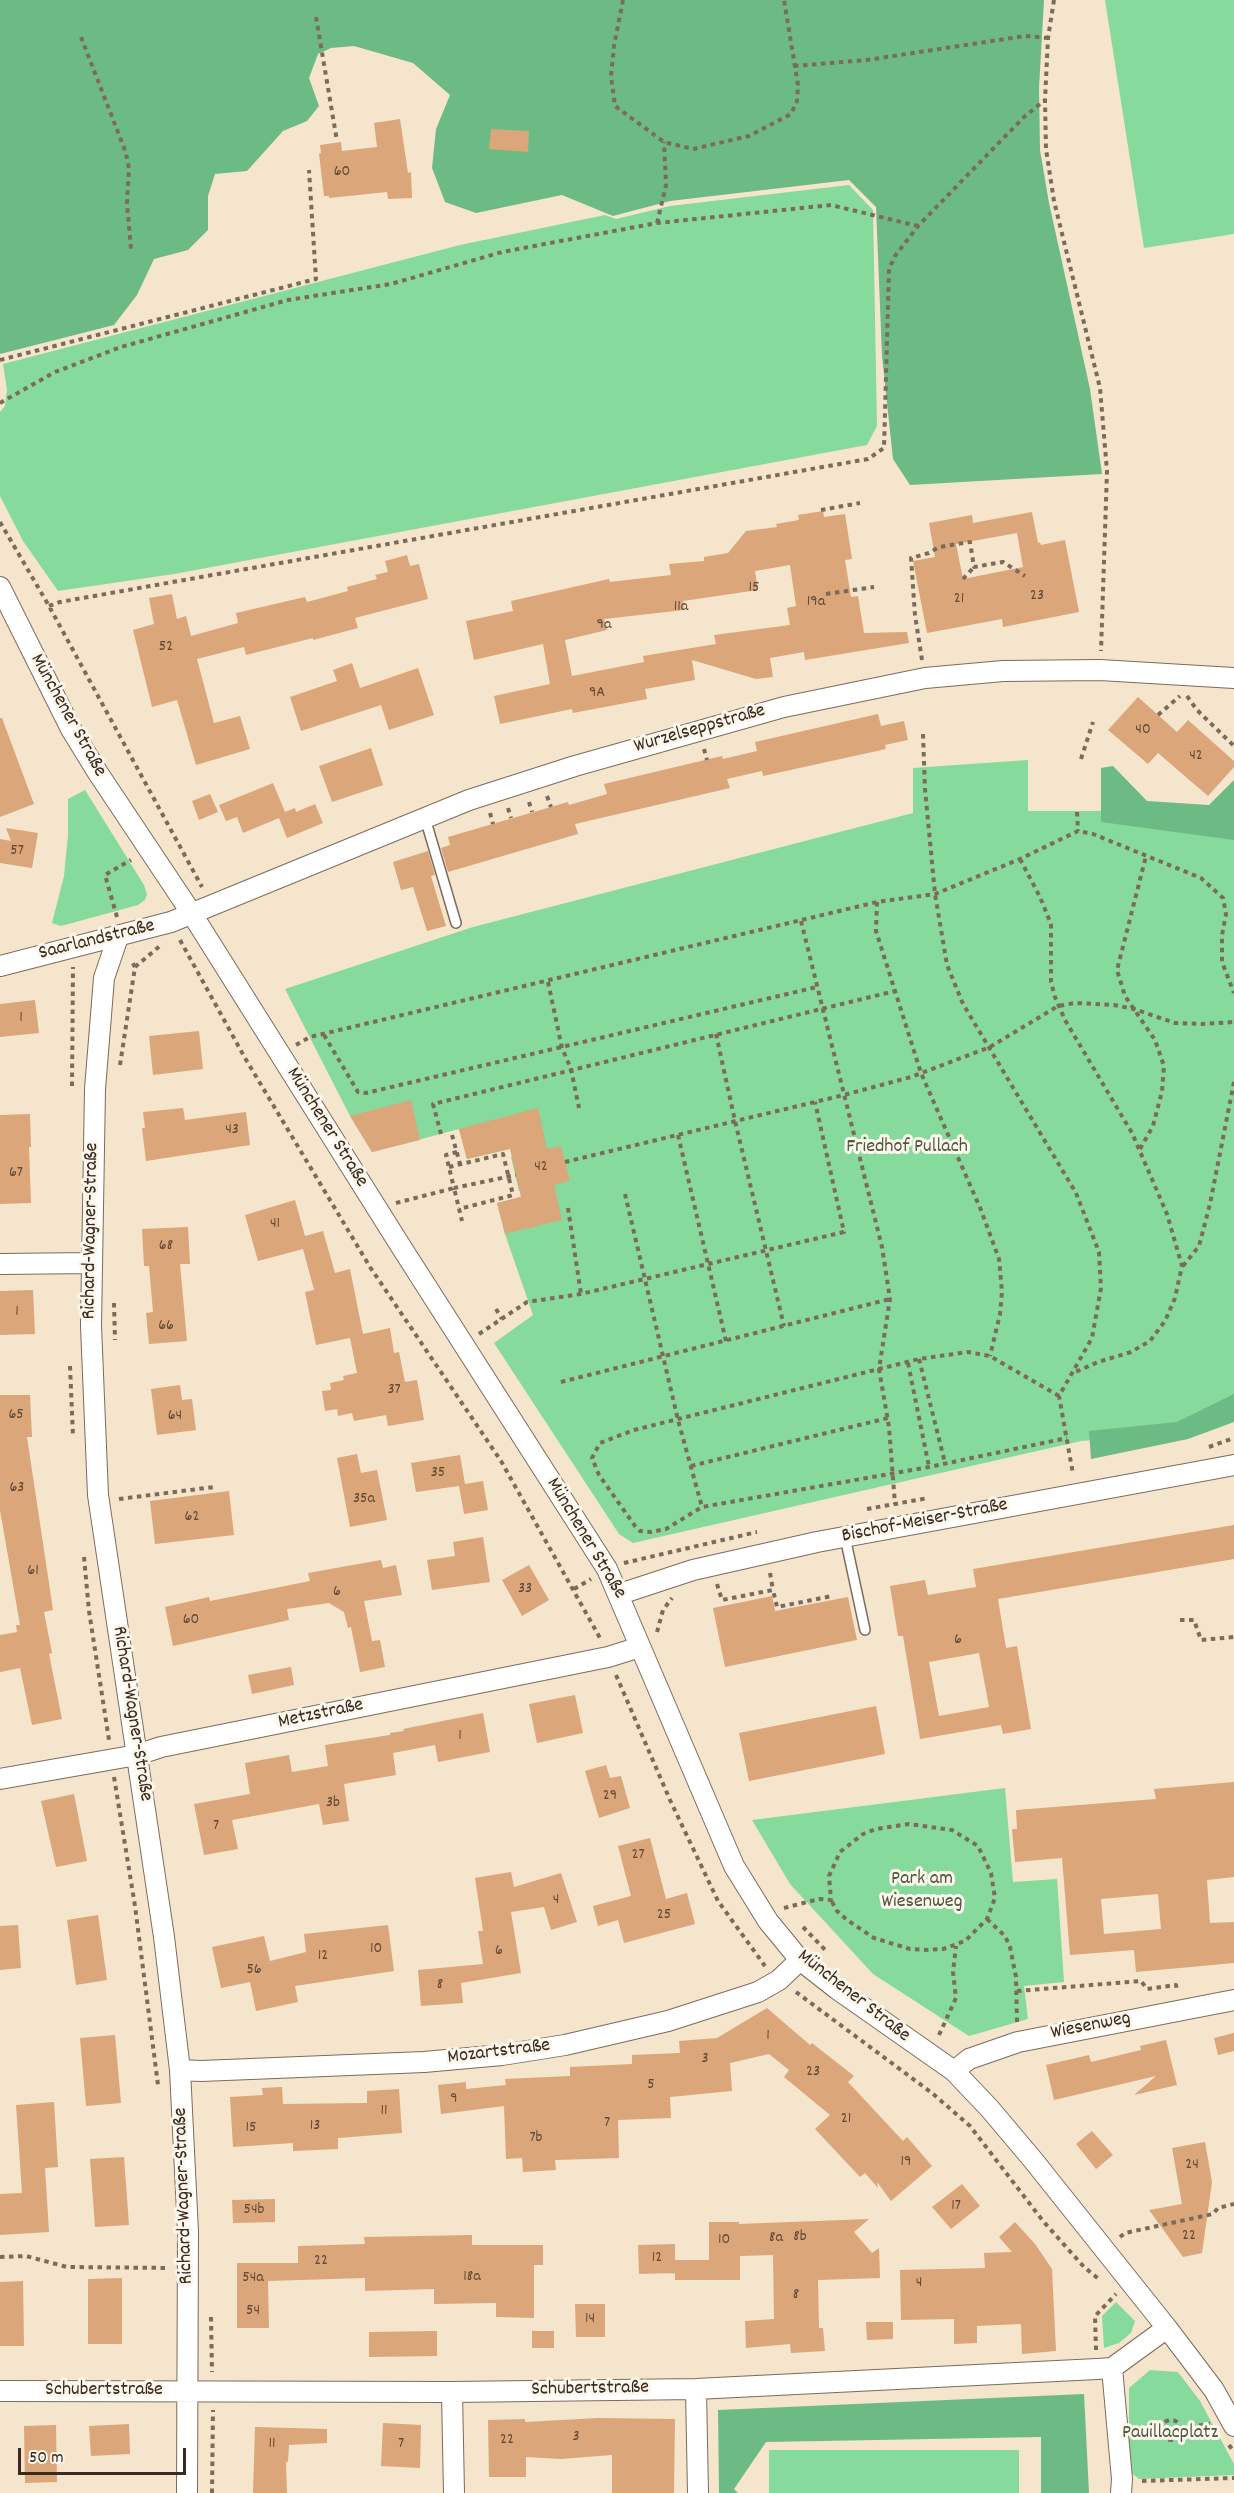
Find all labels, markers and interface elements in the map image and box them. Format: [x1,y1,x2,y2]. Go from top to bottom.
house number: 60 [334,163,350,183]
house number: 15 [749,579,759,599]
house number: 23 [1030,587,1044,607]
house number: 21 [954,590,964,610]
house number: 19a [807,593,825,613]
house number: 11a [674,598,688,618]
house number: 9a [597,616,611,636]
house number: 52 [159,638,173,658]
street label: Münchener Straße [23,650,111,782]
house number: 9A [589,684,605,704]
street label: Wurzelseppstraße [632,700,768,760]
house number: 40 [1135,721,1151,741]
house number: 42 [1189,747,1203,767]
house number: 57 [10,842,24,862]
street label: Saarlandstraße [37,915,157,967]
house number: 1 [19,1009,23,1029]
street label: Münchener Straße [280,1064,372,1192]
house number: 43 [225,1121,239,1141]
park label: Friedhof Pullach [846,1136,968,1160]
street label: Richard-Wagner-Straße [78,1142,106,1320]
house number: 42 [534,1158,548,1178]
house number: 67 [9,1164,23,1184]
house number: 41 [270,1215,280,1235]
house number: 68 [159,1237,173,1257]
house number: 1 [15,1303,19,1323]
house number: 66 [158,1317,174,1337]
house number: 37 [387,1381,401,1401]
house number: 65 [8,1406,24,1426]
house number: 64 [168,1407,182,1427]
house number: 35 [431,1464,445,1484]
street label: Münchener Straße [539,1474,631,1604]
house number: 63 [10,1479,24,1499]
house number: 35a [353,1490,375,1510]
street label: Bischof-Meiser-Straße [840,1494,1010,1550]
house number: 62 [185,1508,199,1528]
house number: 61 [27,1562,39,1582]
house number: 33 [518,1580,532,1600]
house number: 6 [333,1583,341,1603]
house number: 60 [183,1611,199,1631]
street label: Richard-Wagner-Straße [105,1625,157,1803]
house number: 6 [954,1631,962,1651]
street label: Metzstraße [276,1694,366,1736]
house number: 1 [458,1727,462,1747]
house number: 29 [603,1787,617,1807]
house number: 3b [326,1794,340,1814]
house number: 7 [213,1817,219,1837]
house number: 27 [631,1846,645,1866]
park label: Park am Wiesenweg [882,1868,962,1915]
house number: 4 [553,1891,559,1911]
house number: 25 [657,1906,671,1926]
house number: 10 [370,1940,382,1960]
house number: 6 [495,1942,503,1962]
street label: Münchener Straße [792,1945,914,2049]
house number: 12 [318,1947,328,1967]
house number: 56 [246,1961,262,1981]
house number: 8 [437,1976,443,1996]
street label: Wiesenweg [1049,2008,1133,2046]
house number: 1 [766,2027,770,2047]
street label: Mozartstraße [446,2035,552,2071]
house number: 3 [701,2050,709,2070]
house number: 23 [806,2063,820,2083]
house number: 5 [647,2076,655,2096]
house number: 9 [450,2090,458,2110]
house number: 11 [380,2102,388,2122]
street label: Richard-Wagner-Straße [170,2107,200,2285]
house number: 21 [841,2110,851,2130]
house number: 7 [604,2114,610,2134]
house number: 13 [310,2117,320,2137]
house number: 15 [246,2119,256,2139]
house number: 7b [529,2129,543,2149]
house number: 19 [901,2153,911,2173]
house number: 24 [1185,2156,1199,2176]
house number: 17 [951,2197,961,2217]
house number: 54b [244,2201,264,2221]
house number: 22 [1182,2227,1196,2247]
house number: 8b [793,2228,807,2248]
house number: 8a [769,2229,783,2249]
house number: 10 [718,2231,730,2251]
house number: 12 [652,2249,662,2269]
house number: 22 [314,2252,328,2272]
house number: 18a [463,2268,481,2288]
house number: 54a [242,2269,264,2289]
house number: 4 [916,2274,922,2294]
house number: 8 [793,2286,799,2306]
house number: 54 [246,2302,260,2322]
house number: 14 [585,2310,595,2330]
street label: Schubertstraße [531,2377,649,2403]
street label: Schubertstraße [45,2379,163,2403]
park label: Pauillacplatz [1122,2422,1218,2446]
house number: 3 [572,2428,580,2448]
house number: 22 [500,2431,514,2451]
house number: 11 [268,2435,276,2455]
house number: 7 [398,2435,404,2455]
scale bar [21,2436,189,2474]
text: 50 m [29,2446,64,2471]

